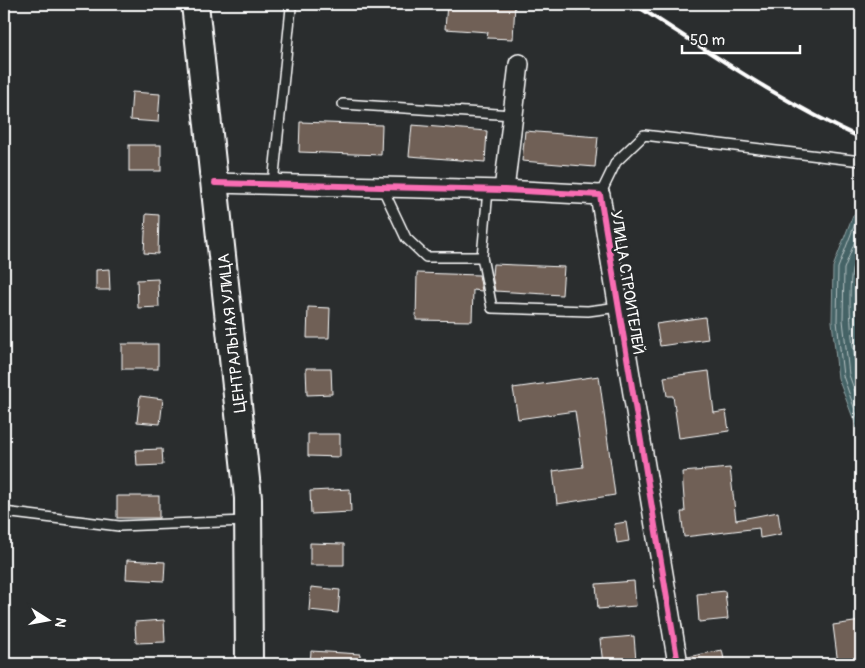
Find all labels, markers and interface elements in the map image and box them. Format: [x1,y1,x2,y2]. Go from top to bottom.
scale bar [682,22,800,54]
text: 50 m [690,31,725,50]
street label: УЛИЦА СТРОИТЕЛЕЙ [606,209,648,356]
street label: ЦЕНТРАЛЬНАЯ УЛИЦА [214,252,250,414]
north arrow [22,596,72,646]
text: N [51,616,70,629]

